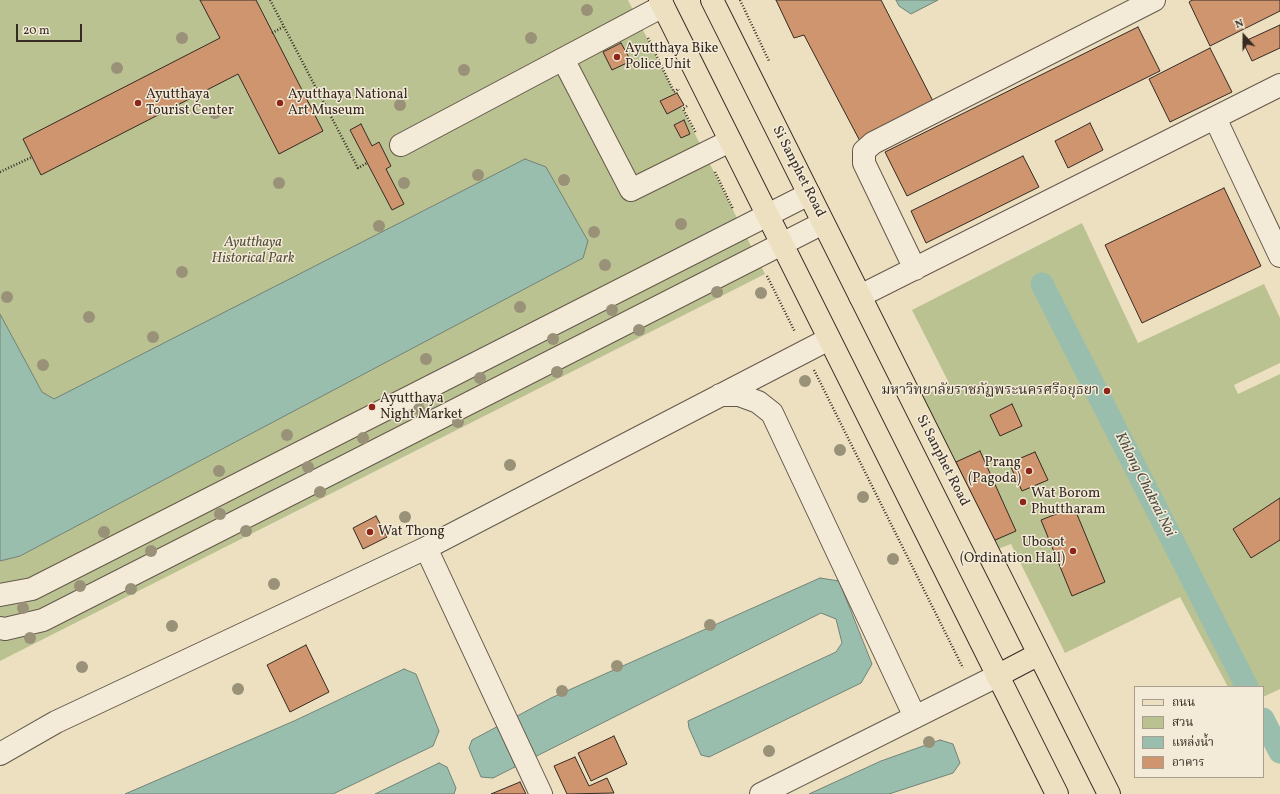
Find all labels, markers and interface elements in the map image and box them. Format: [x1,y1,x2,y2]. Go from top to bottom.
scale bar [18,16,84,42]
north arrow [1224,16,1264,56]
text: N [1233,16,1246,33]
text: 20 m [23,23,50,39]
place label: Ayutthaya Bike Police Unit [625,41,718,74]
marker: Ayutthaya Bike Police Unit [612,52,622,62]
place label: Ayutthaya Tourist Center [146,87,234,120]
place label: Ayutthaya National Art Museum [288,87,408,120]
marker: Ayutthaya Tourist Center [133,98,143,108]
marker: Ayutthaya National Art Museum [275,98,285,108]
street label: Si Sanphet Road [768,124,828,220]
park label: Ayutthaya Historical Park [212,235,294,268]
place label: มหาวิทยาลัยราชภัฏพระนครศรีอยุธยา [881,383,1099,399]
marker: มหาวิทยาลัยราชภัฏพระนครศรีอยุธยา [1102,386,1112,396]
place label: Ayutthaya Night Market [380,391,463,424]
marker: Ayutthaya Night Market [367,402,377,412]
street label: Si Sanphet Road [912,413,972,509]
water label: Khlong Chakrai Noi [1110,430,1178,540]
place label: Prang (Pagoda) [968,455,1021,488]
marker: Prang (Pagoda) [1024,466,1034,476]
place label: Wat Borom Phuttharam [1031,486,1106,518]
marker: Wat Borom Phuttharam [1018,497,1028,507]
place label: Wat Thong [378,524,445,540]
marker: Wat Thong [365,527,375,537]
place label: Ubosot (Ordination Hall) [960,535,1065,568]
marker: Ubosot (Ordination Hall) [1068,546,1078,556]
legend [1134,686,1264,778]
text: ถนน [1172,695,1195,711]
text: สวน [1172,715,1193,731]
text: แหล่งน้ำ [1172,735,1214,751]
text: อาคาร [1172,755,1204,771]

